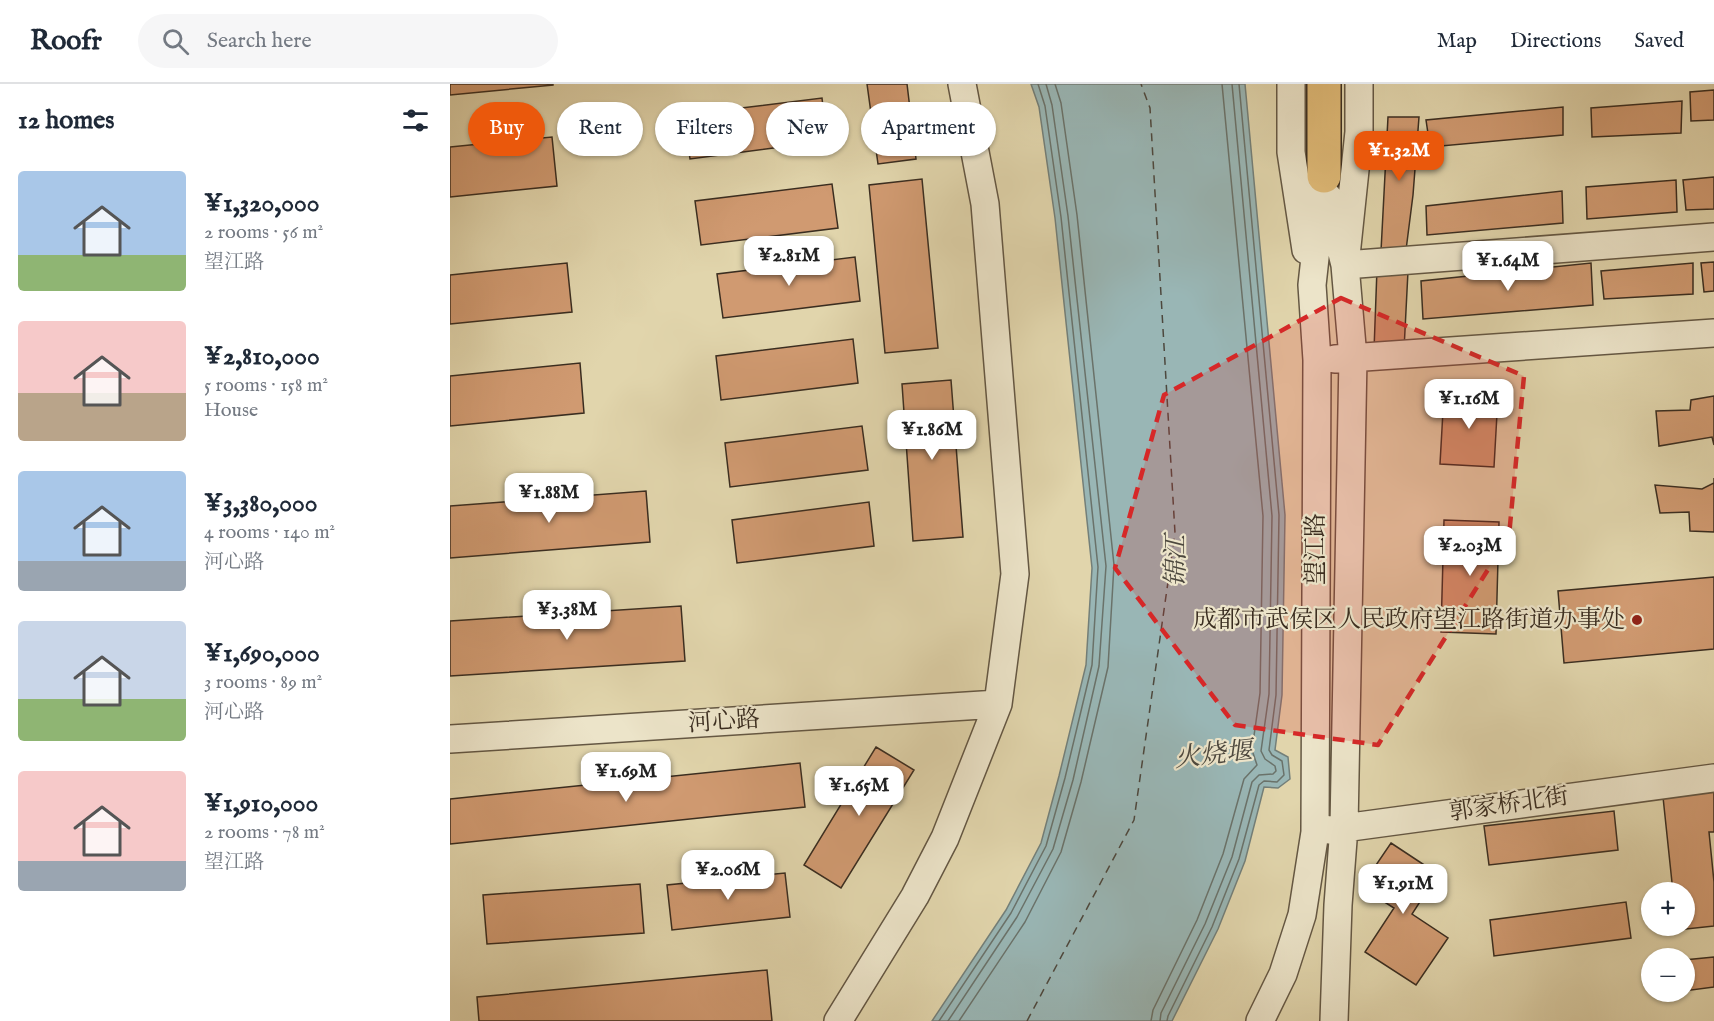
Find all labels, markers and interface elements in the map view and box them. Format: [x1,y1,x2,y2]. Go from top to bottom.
search box [138,14,558,68]
text: Roofr [30,24,102,59]
icon: search [159,25,192,58]
text: Search here [207,27,312,55]
text: Map [1437,28,1477,55]
text: Directions [1510,28,1601,55]
text: Saved [1634,28,1684,55]
chip: Buy [468,102,545,156]
chip: Rent [557,102,643,156]
chip: Filters [655,102,754,156]
chip: New [766,102,849,156]
chip: Apartment [861,102,996,156]
text: 12 homes [18,104,114,137]
icon: filters [399,104,432,137]
pin: ¥1.32M [1350,131,1448,182]
text: ¥1.32M [1368,138,1430,163]
text: ¥1,320,000 [204,187,319,220]
icon: home [66,195,138,267]
text: 2 rooms · 56 m² [204,220,323,245]
pin: ¥2.81M [740,236,838,287]
pin: ¥1.64M [1459,241,1557,292]
text: ¥2.81M [758,243,820,268]
text: ¥1.64M [1476,248,1540,273]
text: 望江路 [204,250,264,275]
text: ¥2,810,000 [204,340,320,373]
icon: home [66,345,138,417]
text: 5 rooms · 158 m² [204,373,328,398]
pin: ¥1.16M [1420,379,1518,430]
text: ¥1.16M [1438,386,1500,411]
text: House [204,398,258,423]
pin: ¥1.86M [883,410,981,461]
text: ¥1.86M [901,417,963,442]
pin: ¥1.88M [500,473,598,524]
text: ¥1.88M [519,480,579,505]
text: ¥3,380,000 [204,487,318,520]
icon: home [66,495,138,567]
street label: 望江路 [1301,513,1332,585]
text: 4 rooms · 140 m² [204,520,335,545]
pin: ¥2.03M [1421,526,1519,577]
water label: 锦江 [1160,531,1193,587]
text: ¥2.03M [1438,533,1502,558]
text: 河心路 [204,550,264,575]
pin: ¥3.38M [518,590,616,641]
text: ¥3.38M [537,597,597,622]
place label: 成都市武侯区人民政府望江路街道办事处 [1193,605,1625,636]
marker: 成都市武侯区人民政府望江路街道办事处 [1630,613,1644,627]
text: ¥1,690,000 [204,637,320,670]
icon: home [66,645,138,717]
text: 3 rooms · 89 m² [204,670,322,695]
text: 河心路 [204,700,264,725]
street label: 河心路 [687,704,761,740]
water label: 火烧堰 [1172,734,1257,775]
pin: ¥1.69M [577,752,675,803]
text: ¥1.69M [595,759,657,784]
pin: ¥1.65M [810,766,908,817]
text: ¥1.65M [829,773,889,798]
street label: 郭家桥北街 [1447,781,1571,829]
text: ¥1,910,000 [204,787,318,820]
icon: home [66,795,138,867]
text: 2 rooms · 78 m² [204,820,325,845]
text: 望江路 [204,850,264,875]
pin: ¥2.06M [679,850,777,901]
text: ¥2.06M [695,857,761,882]
pin: ¥1.91M [1354,864,1452,915]
text: ¥1.91M [1372,871,1434,896]
map controls [1641,882,1695,1002]
button: + [1641,882,1695,936]
button: − [1641,948,1695,1002]

